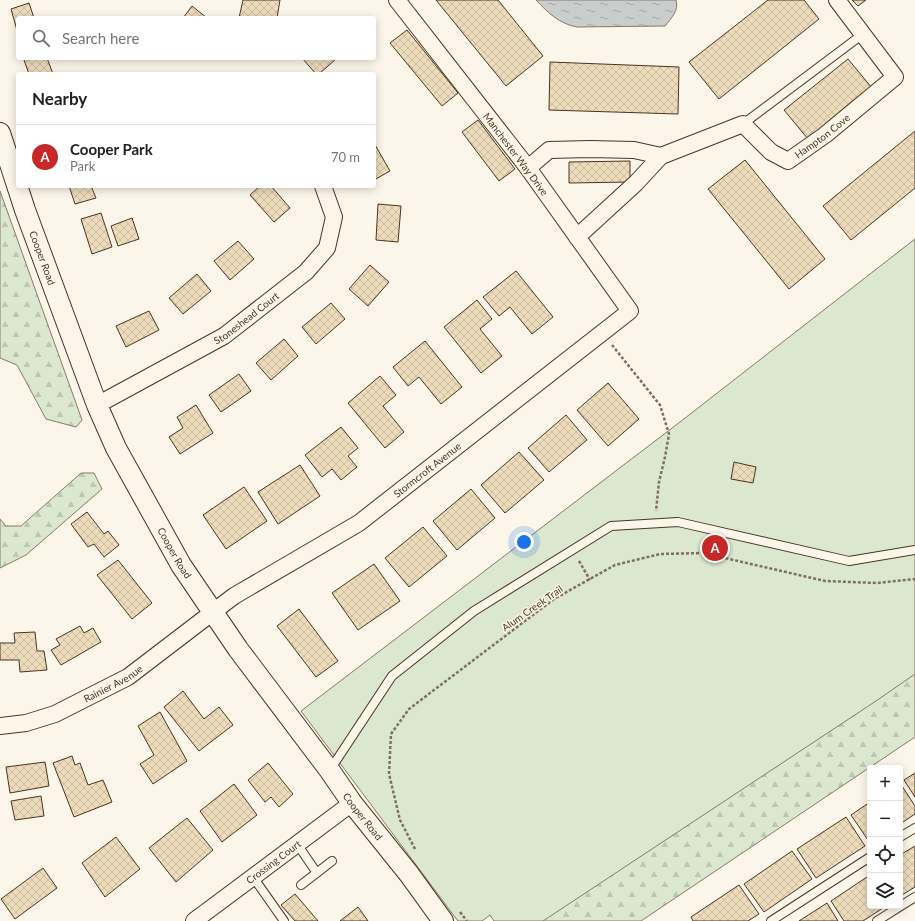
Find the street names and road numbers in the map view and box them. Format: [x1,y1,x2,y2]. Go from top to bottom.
street label: Manchester Way Drive [481,110,551,198]
street label: Hampton Cove [792,111,852,161]
street label: Cooper Road [27,229,58,287]
street label: Stoneshead Court [212,289,281,346]
street label: Stormcroft Avenue [391,440,463,500]
street label: Cooper Road [155,525,194,581]
street label: Alum Creek Trail [499,583,565,633]
street label: Rainier Avenue [81,662,145,705]
street label: Cooper Road [341,790,385,842]
street label: Crossing Court [244,837,303,886]

